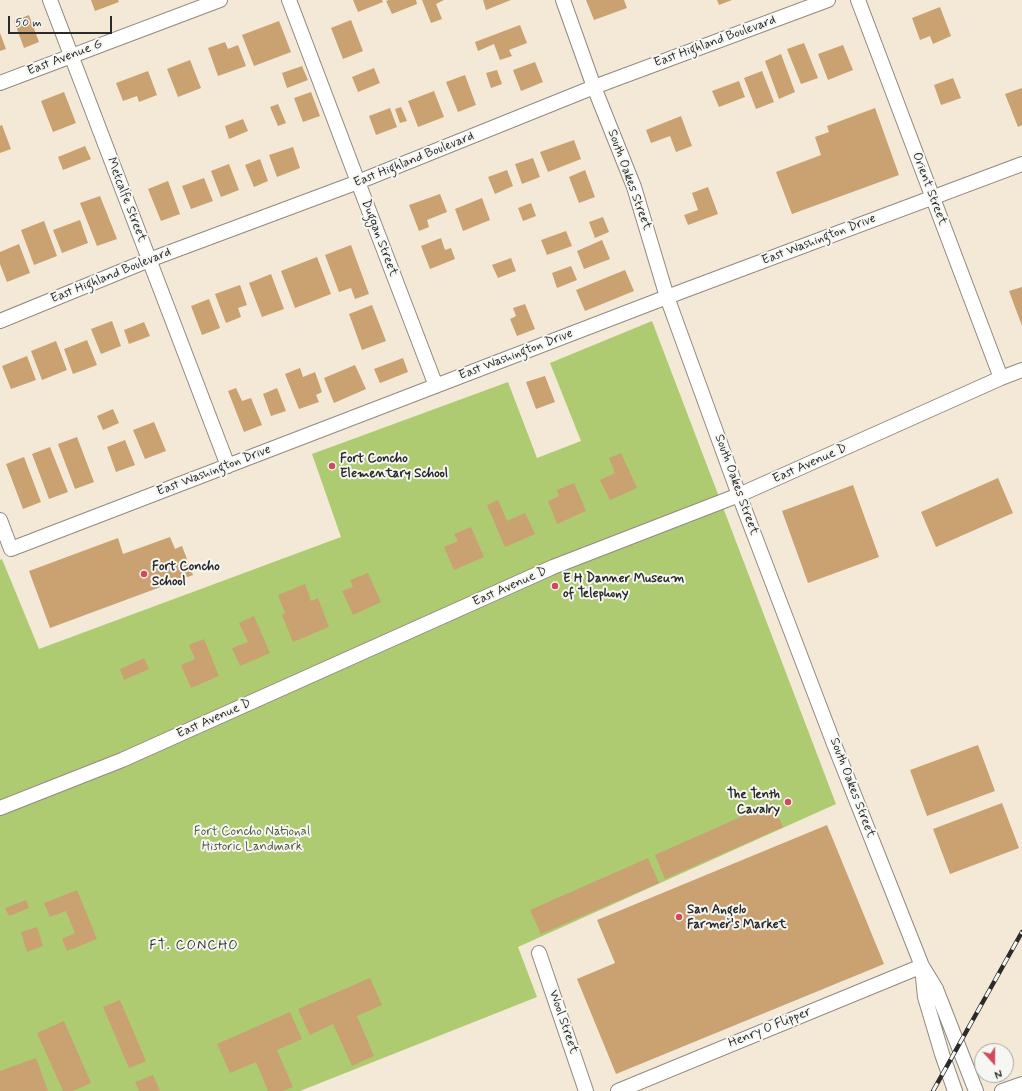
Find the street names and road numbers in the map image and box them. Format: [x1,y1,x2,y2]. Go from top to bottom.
street label: East Highland Boulevard [652,13,778,71]
street label: East Avenue G [25,37,105,79]
street label: South Oakes Street [604,127,654,233]
street label: East Highland Boulevard [351,129,477,191]
street label: Orient Street [908,150,950,228]
street label: Metcalfe Street [103,155,149,245]
street label: Duggan Street [357,197,401,279]
street label: East Washington Drive [760,211,878,269]
street label: East Highland Boulevard [48,245,174,307]
street label: East Washington Drive [457,326,575,384]
street label: South Oakes Street [711,432,761,538]
street label: East Avenue D [770,441,850,487]
street label: East Washington Drive [155,442,273,500]
street label: East Avenue D [470,564,550,610]
street label: East Avenue D [174,696,254,742]
street label: South Oakes Street [826,736,878,840]
street label: Wool Street [545,988,581,1056]
street label: Henry O Flipper [726,1004,814,1052]

